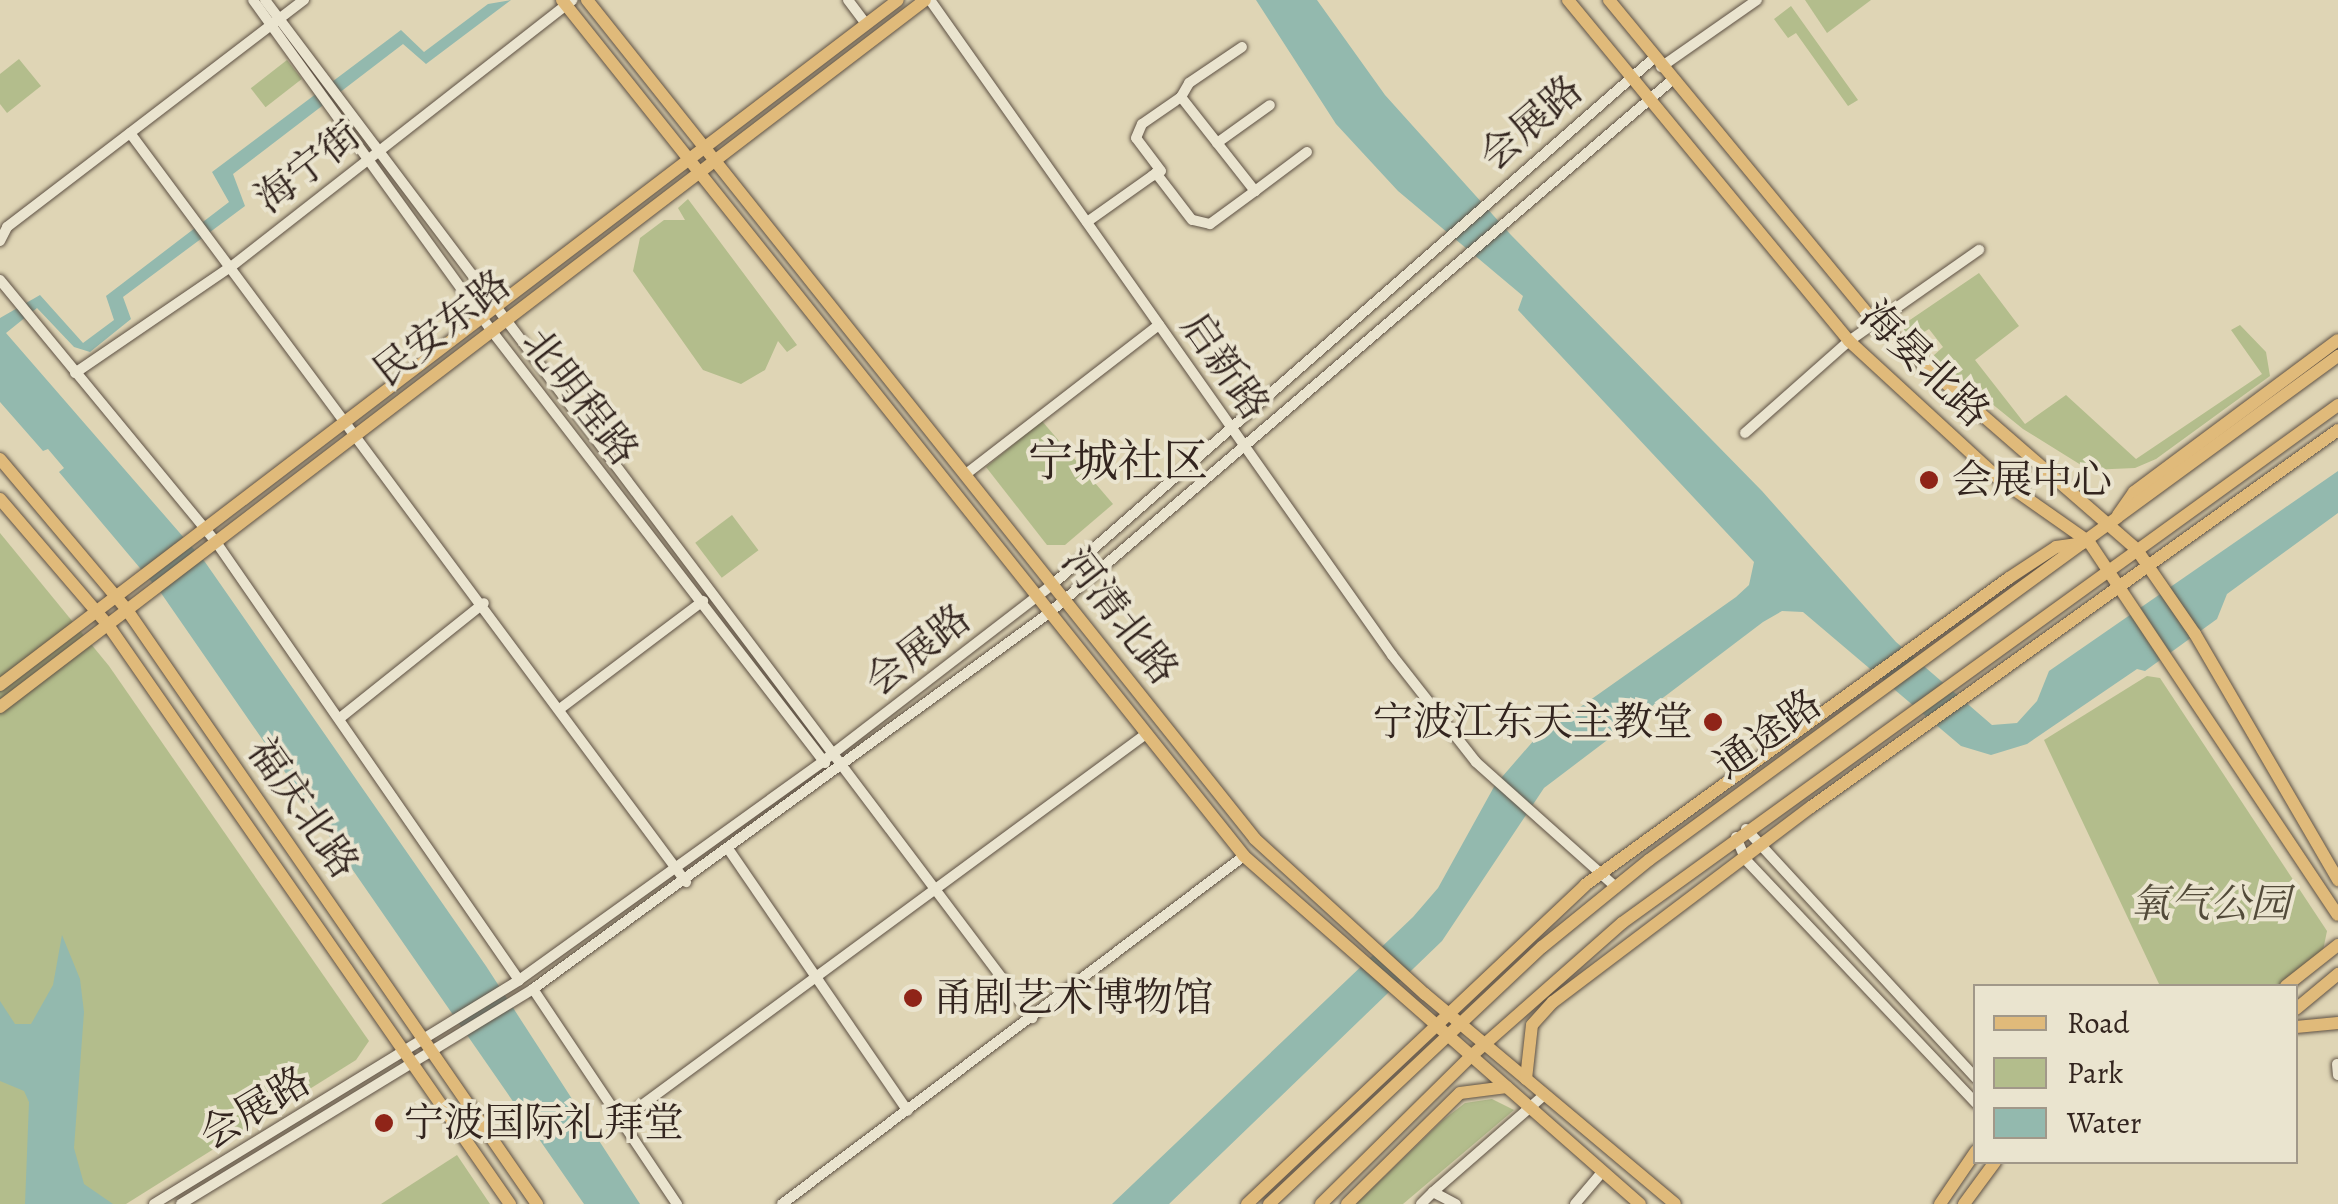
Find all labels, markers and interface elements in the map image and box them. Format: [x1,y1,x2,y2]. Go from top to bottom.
street label: 会展路 [1470,66,1592,180]
street label: 海宁街 [246,111,370,223]
street label: 民安东路 [364,260,520,396]
street label: 海晏北路 [1851,291,1999,437]
street label: 启新路 [1171,303,1279,429]
street label: 北明程路 [512,319,648,475]
district label: 宁城社区 [1028,435,1208,489]
place label: 会展中心 [1952,456,2112,504]
marker: 会展中心 [1916,467,1942,493]
street label: 河清北路 [1052,538,1188,694]
street label: 会展路 [856,594,980,706]
street label: 通途路 [1705,679,1831,789]
place label: 宁波江东天主教堂 [1373,698,1693,746]
marker: 宁波江东天主教堂 [1702,711,1724,733]
street label: 福庆北路 [237,729,369,887]
park label: 氧气公园 [2130,880,2290,928]
place label: 甬剧艺术博物馆 [933,974,1213,1022]
legend [1973,984,2298,1164]
marker: 甬剧艺术博物馆 [902,987,924,1009]
text: Road [2067,1003,2129,1043]
text: Park [2067,1053,2123,1093]
street label: 会展路 [191,1057,319,1159]
place label: 宁波国际礼拜堂 [404,1099,684,1147]
text: Water [2067,1103,2141,1143]
marker: 宁波国际礼拜堂 [373,1112,395,1134]

